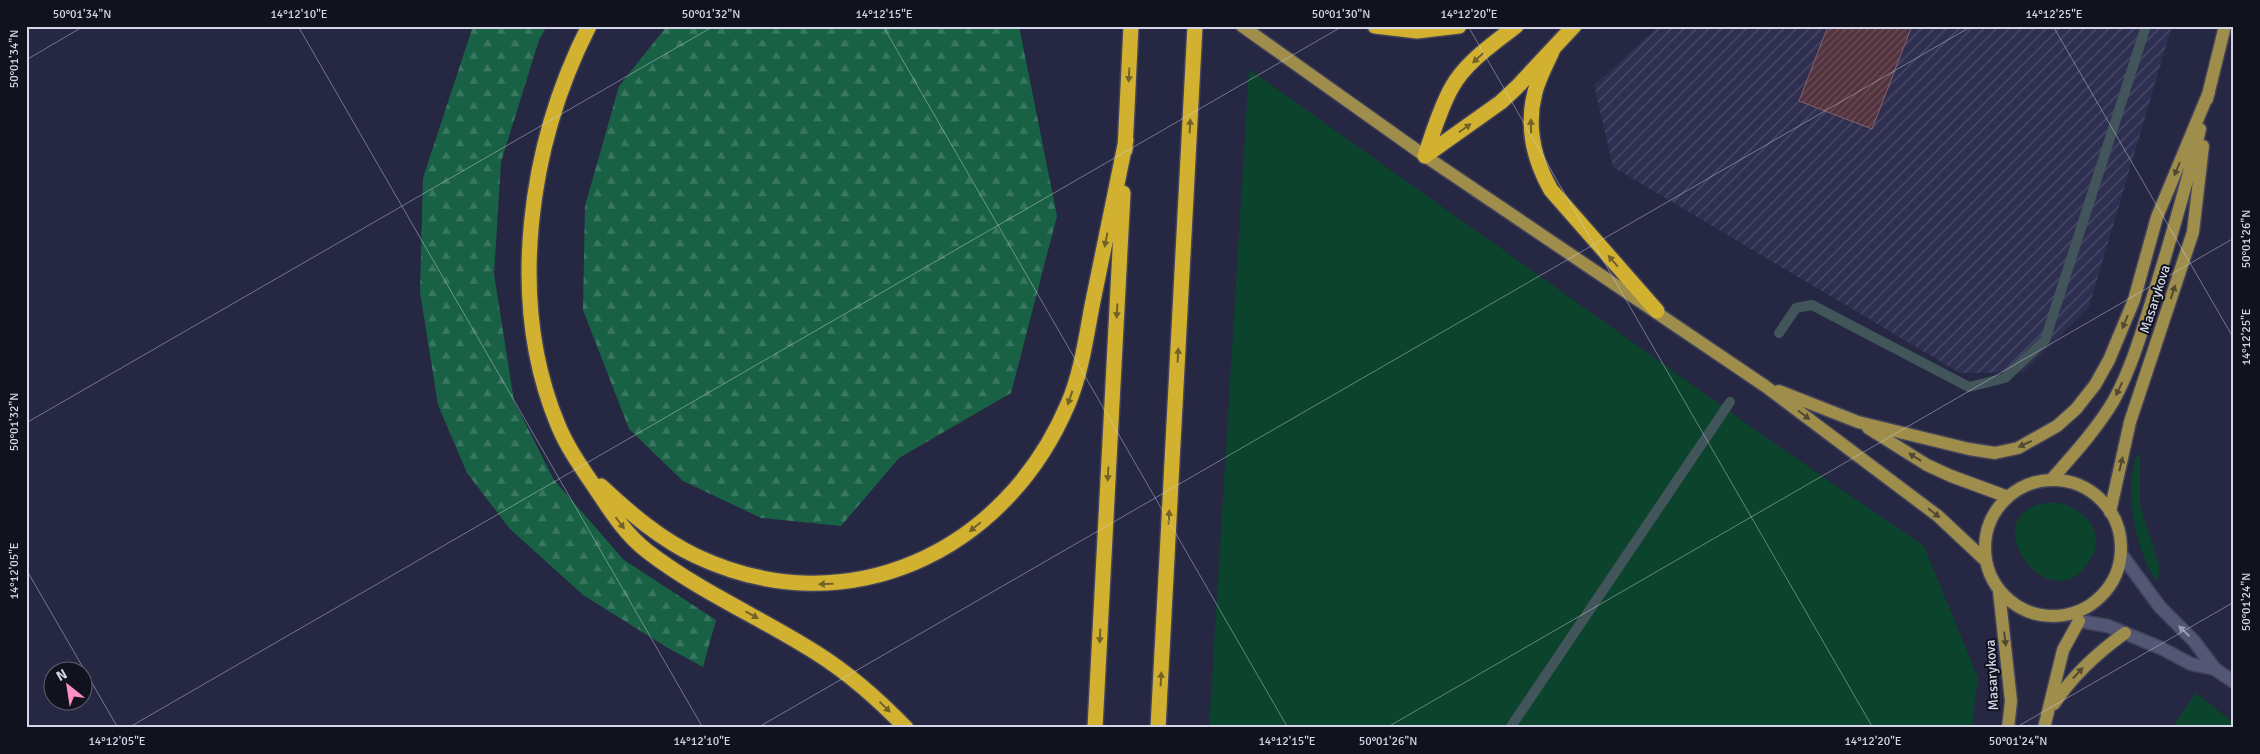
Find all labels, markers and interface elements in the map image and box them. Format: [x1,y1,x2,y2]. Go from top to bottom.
text: 50°01'34"N [53,7,111,22]
text: 14°12'10"E [270,7,328,22]
text: 50°01'32"N [682,7,740,22]
text: 14°12'15"E [855,7,913,22]
text: 50°01'30"N [1312,7,1370,22]
text: 14°12'20"E [1440,7,1498,22]
text: 14°12'25"E [2025,7,2083,22]
text: 50°01'34"N [7,30,22,88]
one-way arrow [1473,52,1485,64]
one-way arrow [1125,67,1133,83]
one-way arrow [1186,118,1194,134]
one-way arrow [1527,118,1535,134]
one-way arrow [1458,123,1472,133]
one-way arrow [2173,162,2181,177]
text: 50°01'26"N [2239,210,2254,268]
one-way arrow [1101,232,1109,248]
one-way arrow [1607,256,1619,268]
street label: Masarykova [2136,263,2174,335]
one-way arrow [2170,284,2178,299]
one-way arrow [1112,304,1120,320]
text: 14°12'25"E [2239,308,2254,366]
one-way arrow [2121,315,2128,330]
one-way arrow [1174,346,1182,362]
one-way arrow [2115,382,2123,396]
one-way arrow [1066,391,1074,406]
text: 50°01'32"N [7,393,22,451]
one-way arrow [1797,410,1811,420]
one-way arrow [2018,441,2032,449]
one-way arrow [1909,453,1922,462]
one-way arrow [2117,457,2125,472]
one-way arrow [1104,466,1112,482]
one-way arrow [1927,507,1940,518]
one-way arrow [1166,509,1174,525]
one-way arrow [614,516,625,529]
one-way arrow [968,522,981,533]
text: 14°12'05"E [7,542,22,600]
text: 50°01'24"N [2239,573,2254,631]
one-way arrow [817,580,833,588]
one-way arrow [745,611,758,620]
one-way arrow [2178,625,2190,637]
one-way arrow [1095,628,1103,644]
one-way arrow [2001,632,2009,648]
street label: Masarykova [1982,639,2002,711]
north arrow [42,662,92,712]
text: N [53,665,70,685]
one-way arrow [2072,667,2084,679]
one-way arrow [1157,671,1165,687]
one-way arrow [879,701,891,713]
text: 14°12'05"E [88,734,146,749]
text: 14°12'10"E [673,734,731,749]
text: 14°12'15"E [1258,734,1316,749]
text: 50°01'26"N [1359,734,1417,749]
text: 14°12'20"E [1844,734,1902,749]
text: 50°01'24"N [1989,734,2047,749]

